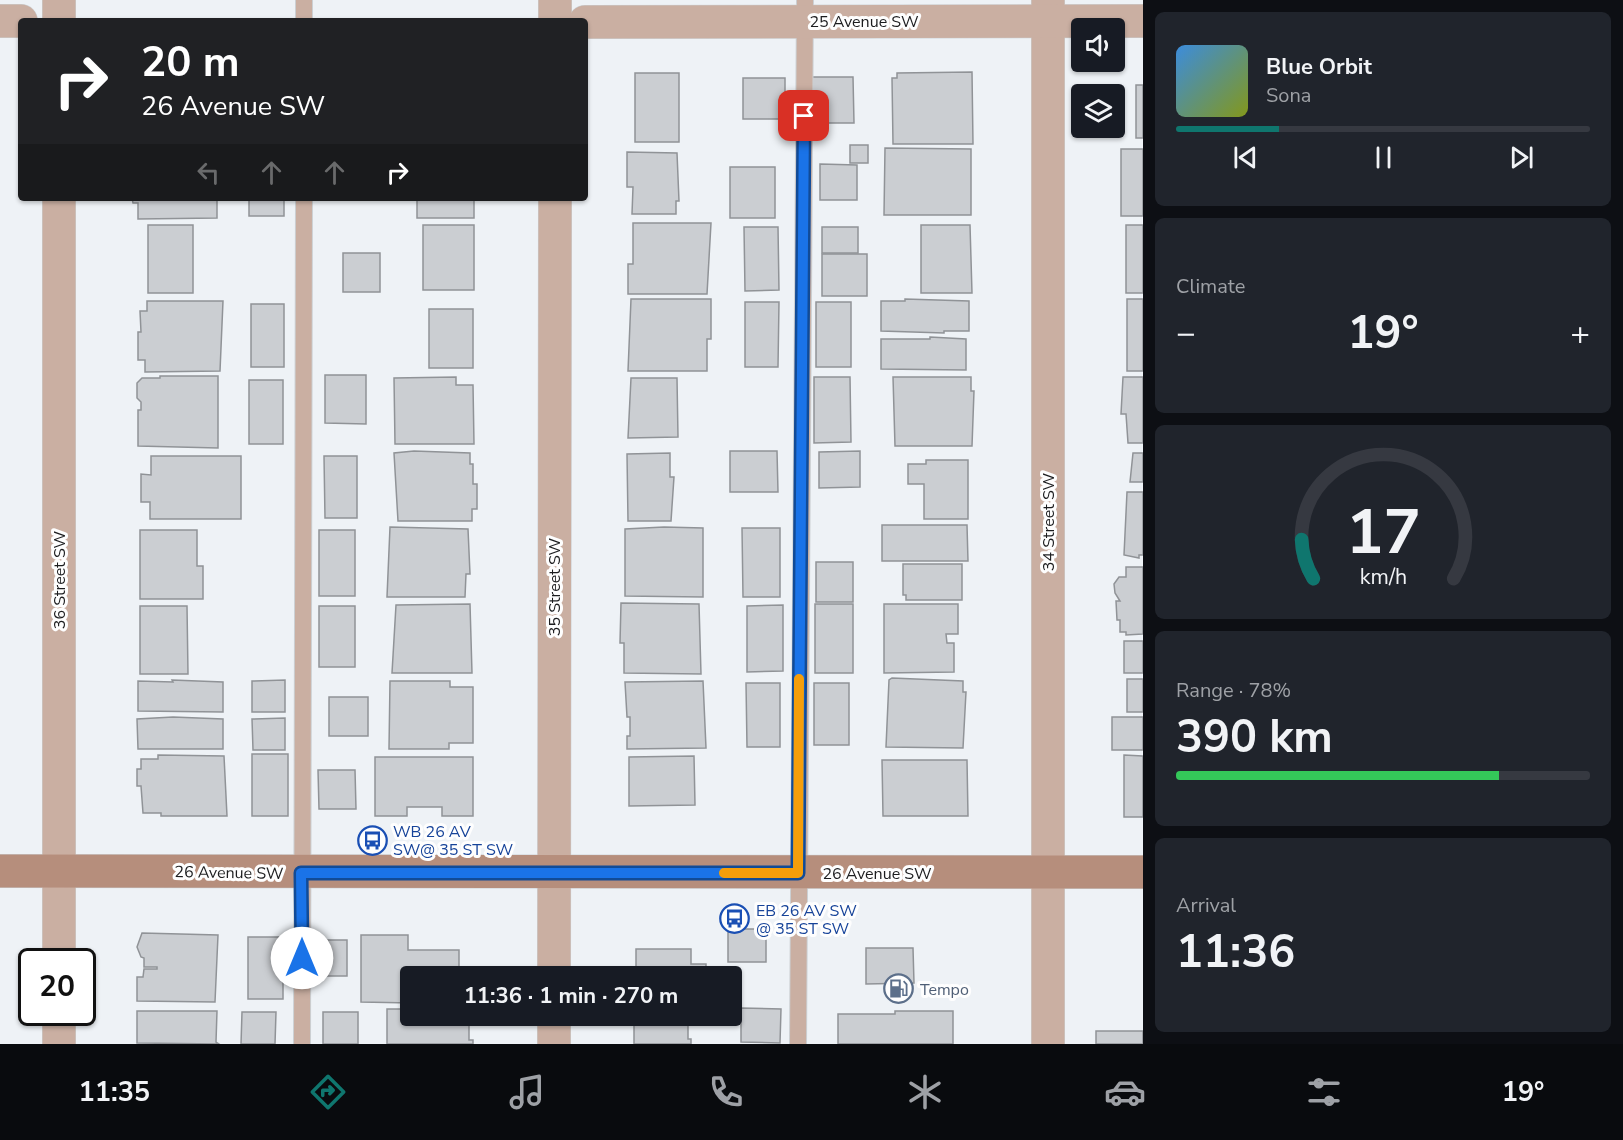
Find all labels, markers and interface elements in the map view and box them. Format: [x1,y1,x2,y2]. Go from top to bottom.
street label: 25 Avenue SW [809,11,919,33]
map controls [1071,18,1125,138]
button: sound [1071,18,1125,72]
text: 20 m [141,34,240,91]
icon: right [42,42,120,120]
text: Blue Orbit [1266,52,1372,82]
text: Sona [1266,82,1311,109]
button: layers [1071,84,1125,138]
text: 26 Avenue SW [141,88,325,125]
pin [778,90,829,141]
icon: arrive [787,99,820,132]
icon: previous [1229,141,1262,174]
icon: pause [1367,141,1400,174]
icon: next [1505,141,1538,174]
icon: left [192,156,225,189]
icon: ahead [255,156,288,189]
icon: ahead [318,156,351,189]
icon: right [381,156,414,189]
text: Climate [1176,273,1245,300]
text: 19° [1347,303,1419,364]
text: − [1176,311,1196,356]
text: + [1570,311,1590,356]
street label: 34 Street SW [1038,472,1060,571]
text: 17 [1346,490,1420,575]
street label: 36 Street SW [49,530,71,629]
street label: 35 Street SW [544,537,566,636]
text: km/h [1359,562,1407,592]
text: Range · 78% [1176,677,1291,704]
text: 390 km [1176,707,1333,768]
place label: WB 26 AV SW@ 35 ST SW [393,821,514,861]
bus stop icon: WB 26 AV SW@ 35 ST SW [356,824,388,856]
street label: 26 Avenue SW [174,861,284,885]
street label: 26 Avenue SW [822,863,932,885]
text: Arrival [1176,892,1236,919]
place label: EB 26 AV SW @ 35 ST SW [756,900,857,940]
bus stop icon: EB 26 AV SW @ 35 ST SW [719,903,751,935]
text: 11:36 [1176,922,1295,983]
position arrow [270,926,334,990]
speed limit sign: 20 [18,948,96,1026]
fuel station icon: Tempo [883,973,915,1005]
place label: Tempo [920,979,969,1001]
text: 11:36 · 1 min · 270 m [464,981,678,1011]
icon: directions [307,1071,349,1113]
icon: music [506,1071,548,1113]
icon: phone [705,1071,747,1113]
icon: climate [904,1071,946,1113]
icon: car [1104,1071,1146,1113]
icon: filters [1303,1071,1345,1113]
text: 11:35 [79,1074,150,1111]
text: 19° [1502,1074,1544,1111]

